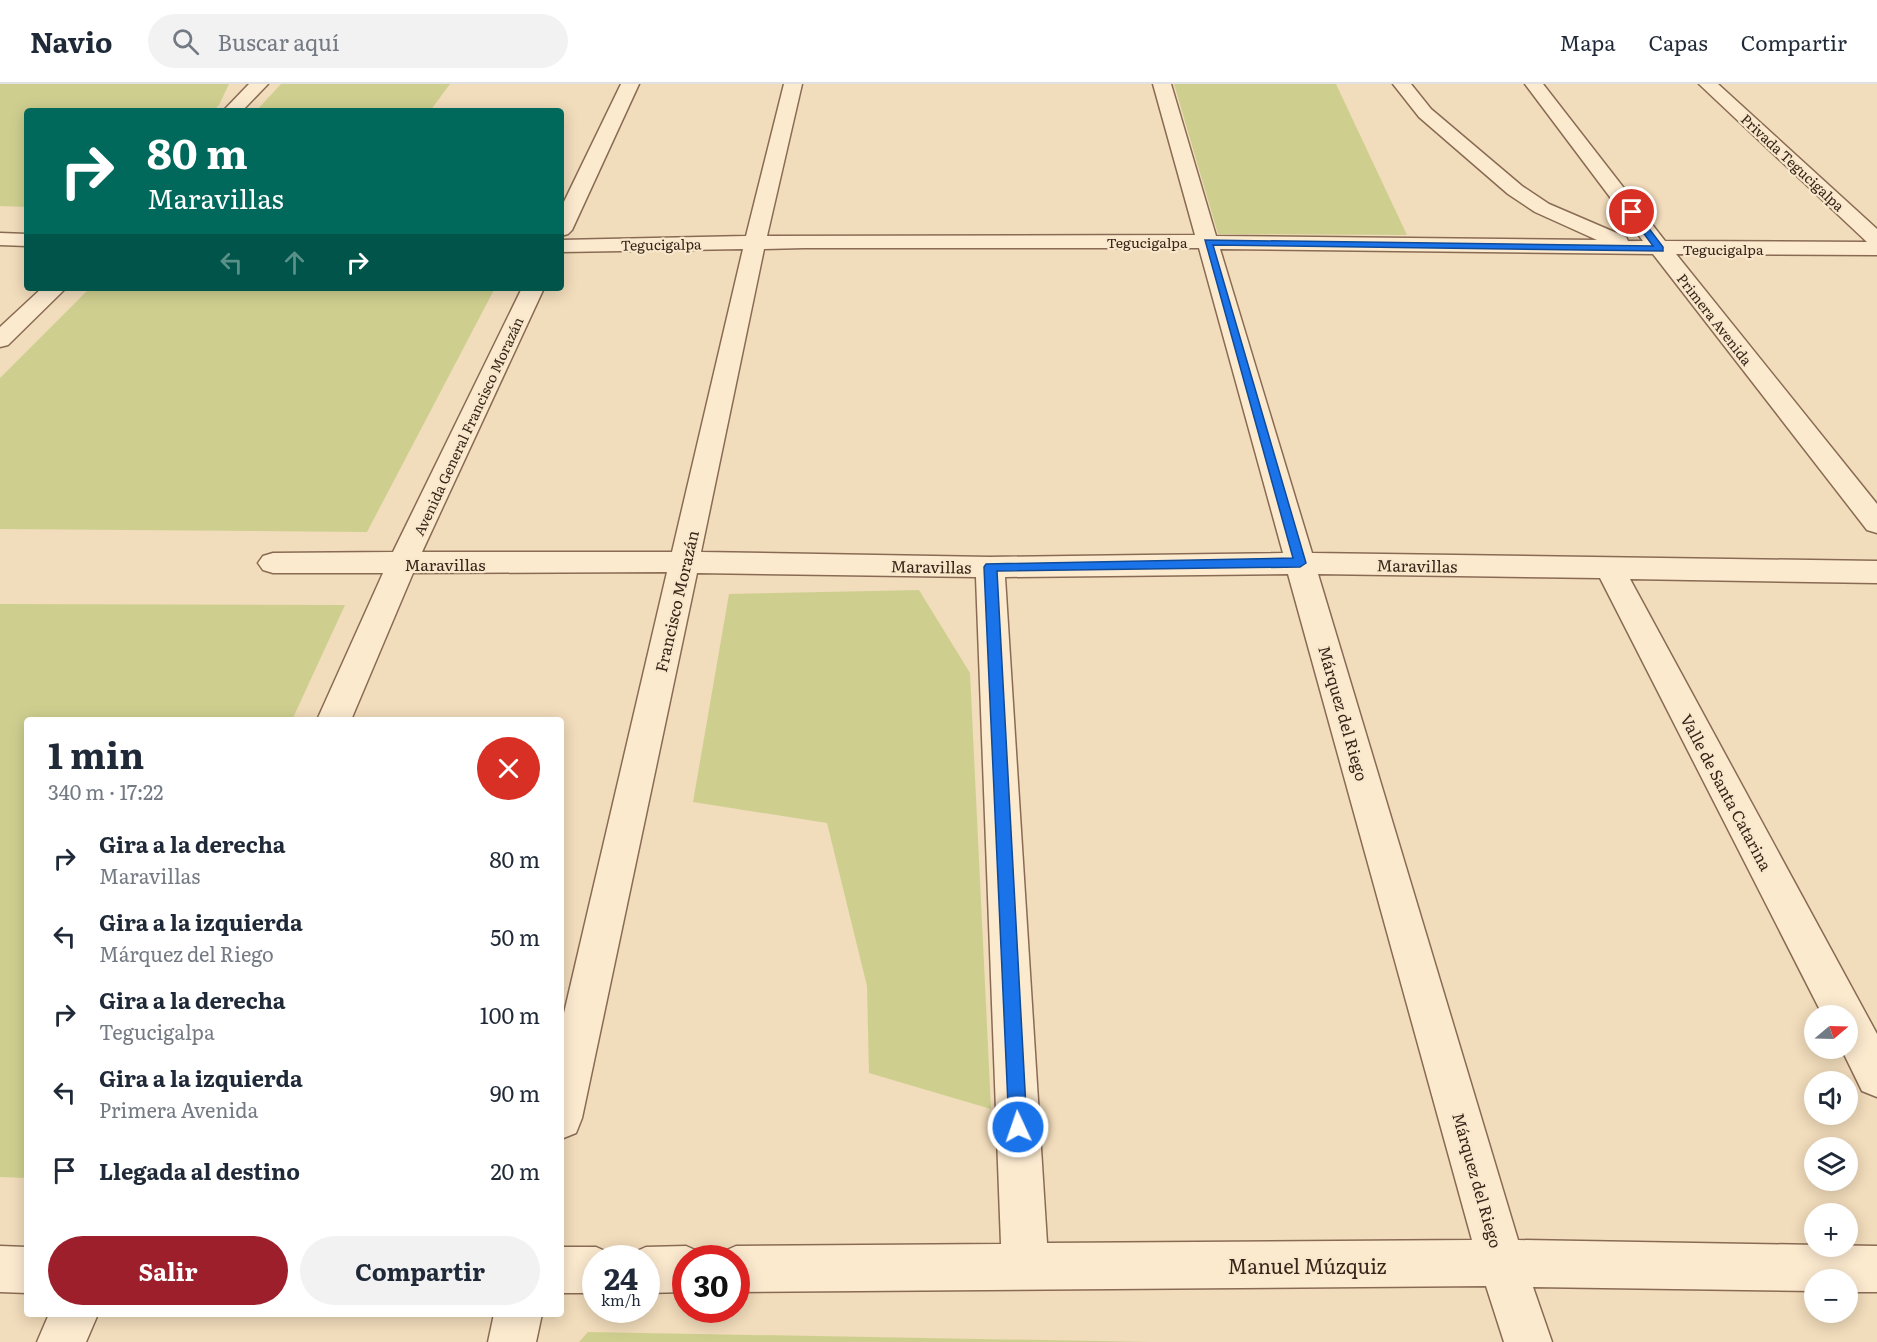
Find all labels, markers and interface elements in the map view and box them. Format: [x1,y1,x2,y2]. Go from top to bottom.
search box [148,14,568,68]
text: Navio [30,20,112,62]
icon: search [169,25,202,58]
text: Buscar aquí [217,25,339,58]
text: Mapa [1559,26,1616,57]
text: Capas [1649,26,1708,57]
text: Compartir [1741,26,1847,57]
street label: Privada Tegucigalpa [1737,109,1849,216]
text: 80 m [147,120,248,182]
icon: right [48,132,126,210]
text: Maravillas [147,177,284,217]
pin [1606,186,1657,237]
icon: arrive [1615,195,1648,228]
street label: Tegucigalpa [1107,232,1188,252]
street label: Tegucigalpa [620,233,702,255]
street label: Tegucigalpa [1683,239,1764,259]
icon: left [215,246,248,279]
icon: ahead [278,246,311,279]
icon: right [341,246,374,279]
street label: Primera Avenida [1673,269,1757,369]
street label: Avenida General Francisco Morazán [408,313,528,539]
street label: Francisco Morazán [648,527,704,674]
street label: Maravillas [405,552,485,576]
street label: Maravillas [1376,552,1458,578]
street label: Maravillas [890,553,972,579]
street label: Márquez del Riego [1313,642,1375,784]
street label: Valle de Santa Catarina [1675,709,1779,875]
text: 1 min [48,727,144,780]
button: close [477,737,540,800]
text: 340 m · 17:22 [48,776,163,806]
text: Gira a la derecha [99,827,286,860]
icon: right [48,842,81,875]
text: 80 m [489,842,540,875]
text: Maravillas [99,860,200,890]
text: Gira a la izquierda [99,905,303,938]
icon: left [48,920,81,953]
text: 50 m [490,920,540,953]
text: Márquez del Riego [99,938,274,968]
text: Gira a la derecha [99,983,286,1016]
icon: right [48,998,81,1031]
text: 100 m [480,998,540,1031]
north arrow [1804,1005,1858,1059]
map controls [1804,1005,1858,1323]
text: Tegucigalpa [99,1016,215,1046]
text: Gira a la izquierda [99,1061,303,1094]
button: sound [1804,1071,1858,1125]
icon: left [48,1076,81,1109]
text: 90 m [490,1076,540,1109]
text: Primera Avenida [99,1094,258,1124]
position arrow [986,1095,1050,1159]
street label: Márquez del Riego [1447,1109,1509,1251]
button: layers [1804,1137,1858,1191]
icon: arrive [48,1154,81,1187]
text: Llegada al destino [99,1154,300,1187]
text: 20 m [490,1154,540,1187]
button: + [1804,1203,1858,1257]
button: Salir [48,1236,288,1305]
button: Compartir [300,1236,540,1305]
speed limit sign: 30 [672,1245,750,1323]
street label: Manuel Múzquiz [1227,1250,1387,1280]
text: 24 [604,1255,638,1299]
button: − [1804,1269,1858,1323]
text: km/h [601,1288,641,1311]

